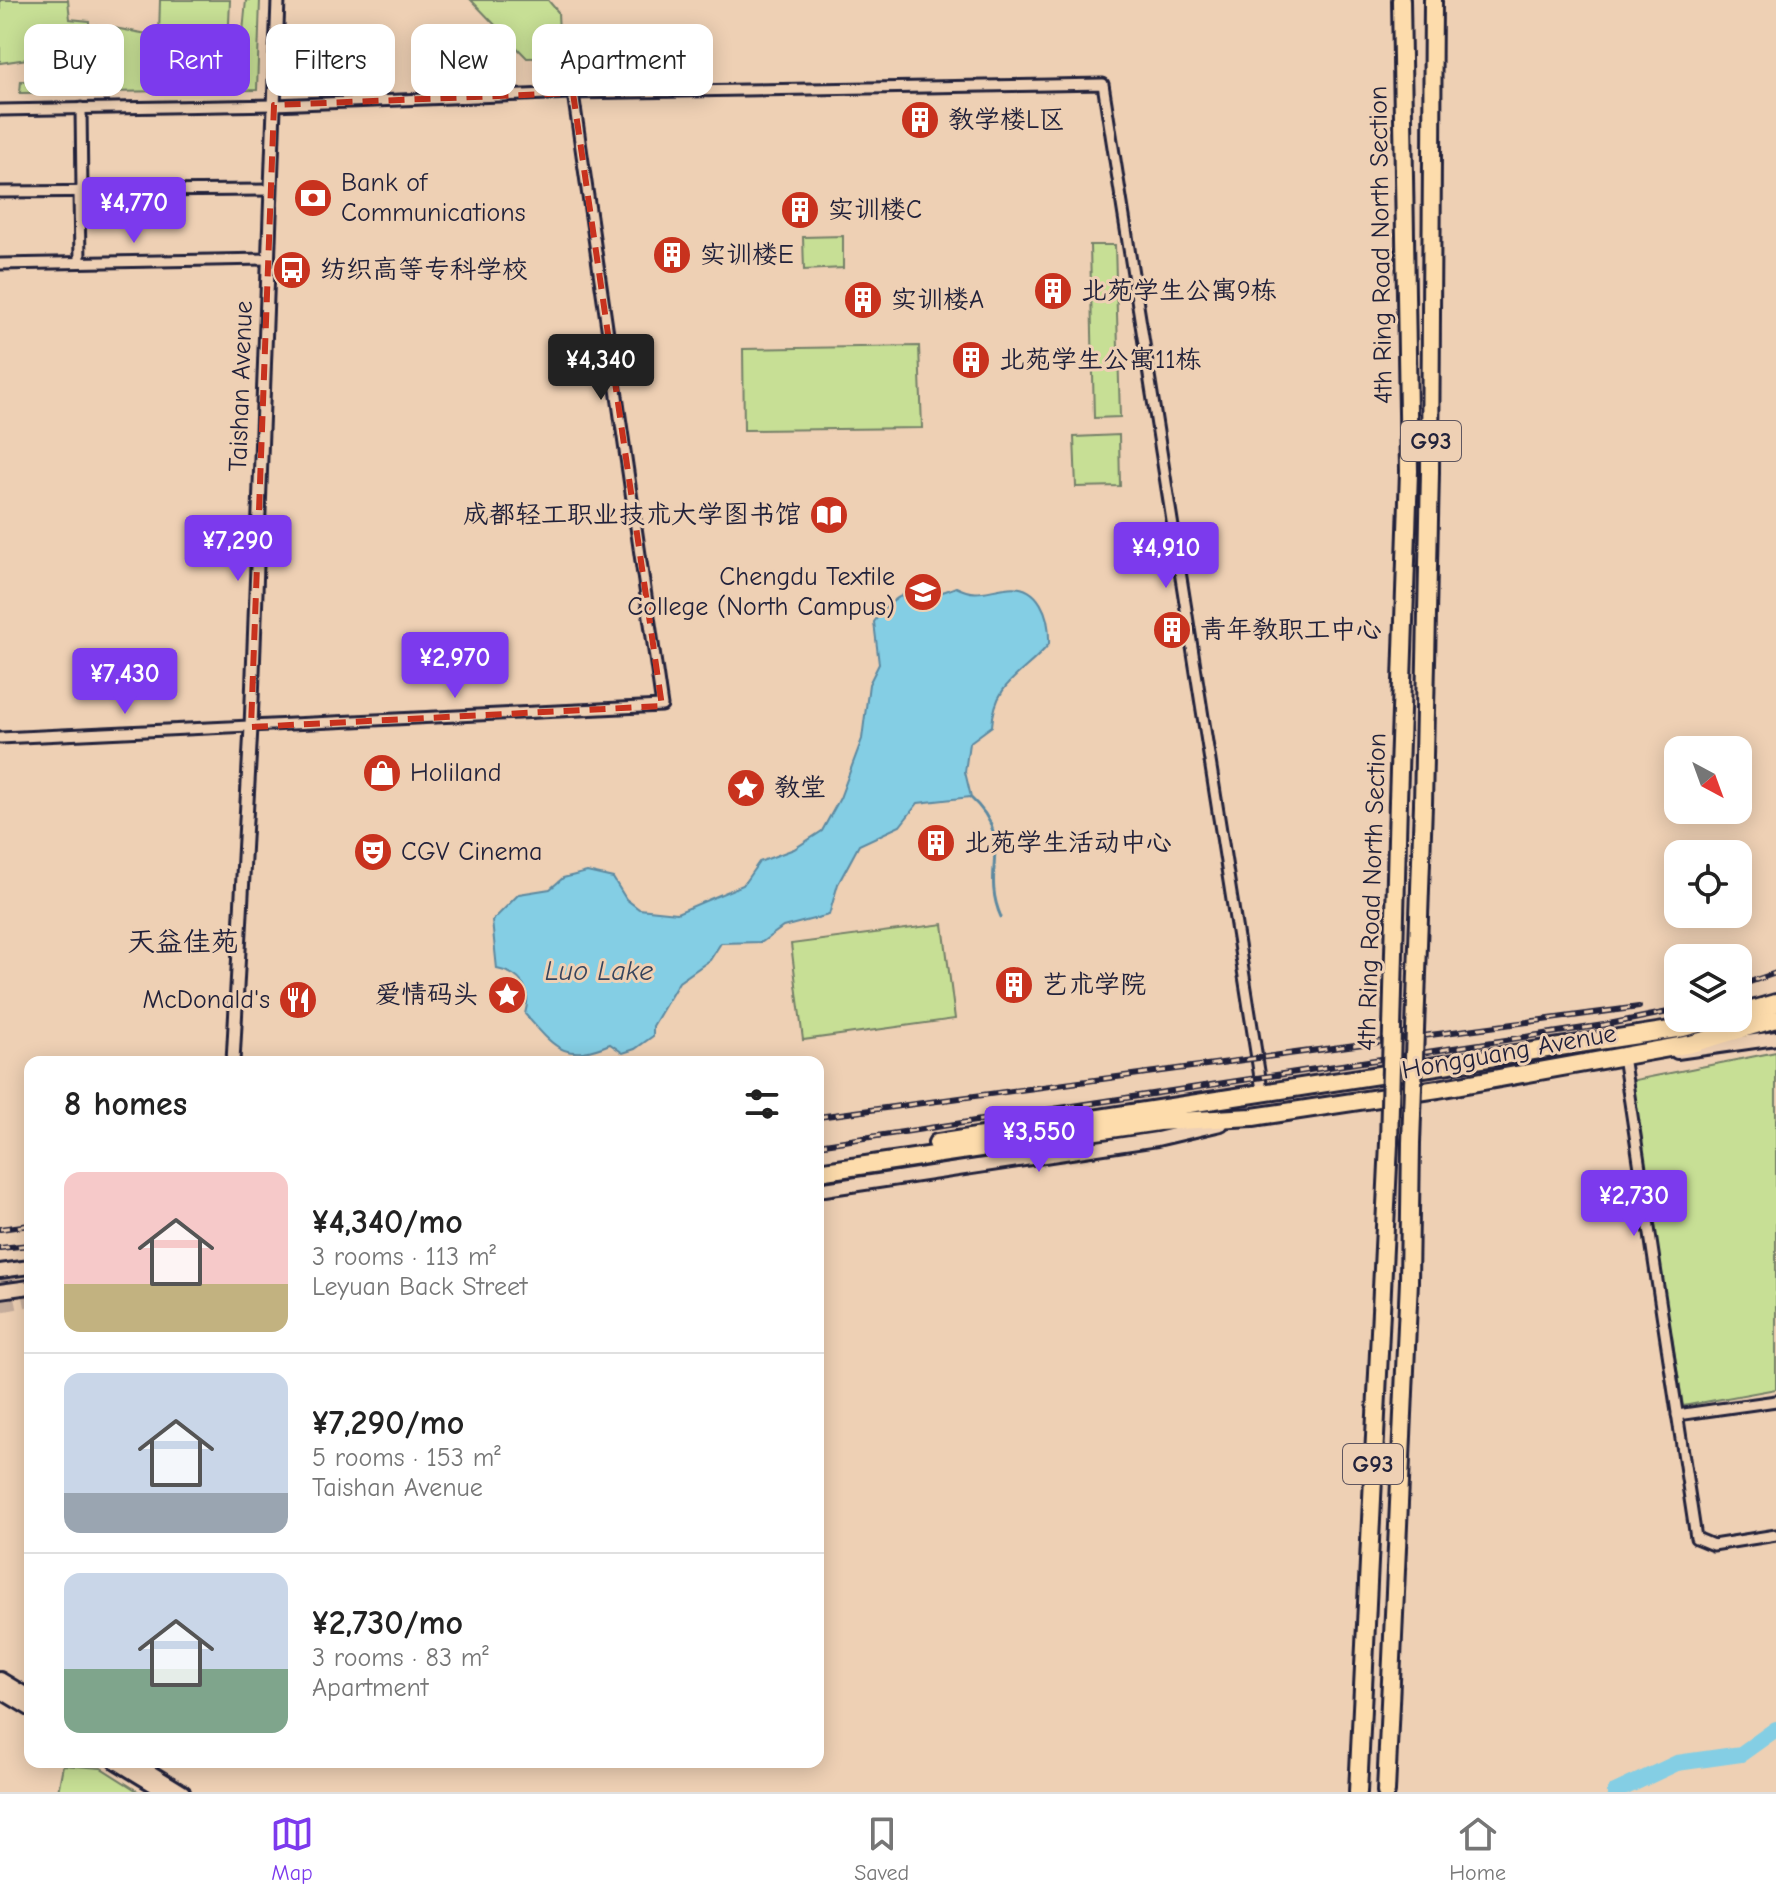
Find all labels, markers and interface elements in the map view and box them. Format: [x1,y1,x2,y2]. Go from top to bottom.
chip: Buy [24,24,124,96]
chip: Rent [140,24,250,96]
chip: Filters [266,24,395,96]
chip: New [411,24,516,96]
chip: Apartment [532,24,713,96]
street label: 4th Ring Road North Section [1363,86,1399,404]
building icon: 教学楼L区 [899,99,941,141]
place label: 教学楼L区 [948,105,1065,135]
place label: Bank of Communications [341,168,526,228]
pin: ¥4,770 [69,177,199,245]
bank icon: Bank of Communications [292,177,334,219]
text: ¥4,770 [100,188,168,218]
building icon: 实训楼C [779,189,821,231]
place label: 实训楼C [828,195,922,225]
building icon: 实训楼E [651,234,693,276]
place label: 实训楼E [700,240,794,270]
bus stop icon: 纺织高等专科学校 [271,249,313,291]
place label: 纺织高等专科学校 [320,255,528,285]
building icon: 北苑学生公寓9栋 [1032,270,1074,312]
place label: 北苑学生公寓9栋 [1081,276,1277,306]
building icon: 实训楼A [842,279,884,321]
place label: 实训楼A [891,285,984,315]
street label: Taishan Avenue [223,300,259,472]
pin: ¥4,340 [536,334,666,402]
building icon: 北苑学生公寓11栋 [950,339,992,381]
text: ¥4,340 [566,345,636,375]
place label: 北苑学生公寓11栋 [999,345,1202,375]
road number: G93 [1401,421,1461,461]
library icon: 成都轻工职业技术大学图书馆 [808,494,850,536]
place label: 成都轻工职业技术大学图书馆 [463,500,801,530]
pin: ¥7,290 [173,515,303,583]
pin: ¥4,910 [1101,522,1231,590]
text: ¥7,290 [203,526,273,556]
text: ¥4,910 [1132,533,1200,563]
place label: Chengdu Textile College (North Campus) [627,562,895,622]
school or university icon: Chengdu Textile College (North Campus) [902,571,944,613]
building icon: 青年教职工中心 [1151,609,1193,651]
place label: 青年教职工中心 [1200,615,1382,645]
pin: ¥2,970 [390,632,520,700]
text: ¥2,970 [420,643,490,673]
pin: ¥7,430 [60,648,190,716]
text: ¥7,430 [90,659,160,689]
street label: 4th Ring Road North Section [1351,732,1393,1052]
north arrow [1664,736,1752,824]
map controls [1664,736,1752,1032]
shop icon: Holiland [361,752,403,794]
place label: Holiland [410,758,501,788]
place icon: 教堂 [725,767,767,809]
place label: 教堂 [774,773,826,803]
building icon: 北苑学生活动中心 [915,822,957,864]
place label: 北苑学生活动中心 [964,828,1172,858]
theatre icon: CGV Cinema [352,831,394,873]
place label: CGV Cinema [401,837,542,867]
button: locate [1664,840,1752,928]
district label: 天益佳苑 [127,926,239,958]
button: layers [1664,944,1752,1032]
water label: Luo Lake [545,955,653,987]
building icon: 艺术学院 [993,964,1035,1006]
place label: 艺术学院 [1042,970,1146,1000]
place icon: 爱情码头 [486,974,528,1016]
restaurant icon: McDonald's [277,979,319,1021]
place label: 爱情码头 [375,980,479,1010]
place label: McDonald's [142,985,270,1015]
street label: Hongguang Avenue [1399,1018,1619,1086]
icon: filters [740,1082,784,1126]
text: 8 homes [64,1084,187,1124]
pin: ¥3,550 [974,1106,1104,1174]
text: ¥3,550 [1002,1117,1076,1147]
pin: ¥2,730 [1569,1170,1699,1238]
text: ¥2,730 [1599,1181,1669,1211]
text: ¥4,340/mo [312,1202,463,1242]
icon: home [128,1204,224,1300]
text: 3 rooms · 113 m² [312,1242,496,1272]
text: Leyuan Back Street [312,1272,527,1302]
text: ¥7,290/mo [312,1403,464,1443]
icon: home [128,1405,224,1501]
text: 5 rooms · 153 m² [312,1443,501,1473]
road number: G93 [1343,1444,1403,1484]
text: Taishan Avenue [312,1473,483,1503]
text: ¥2,730/mo [312,1603,463,1643]
icon: home [128,1605,224,1701]
text: 3 rooms · 83 m² [312,1643,489,1673]
text: Apartment [312,1673,428,1703]
tab: Map [270,1812,314,1886]
tab: Saved [854,1812,909,1886]
tab: Home [1449,1812,1506,1886]

